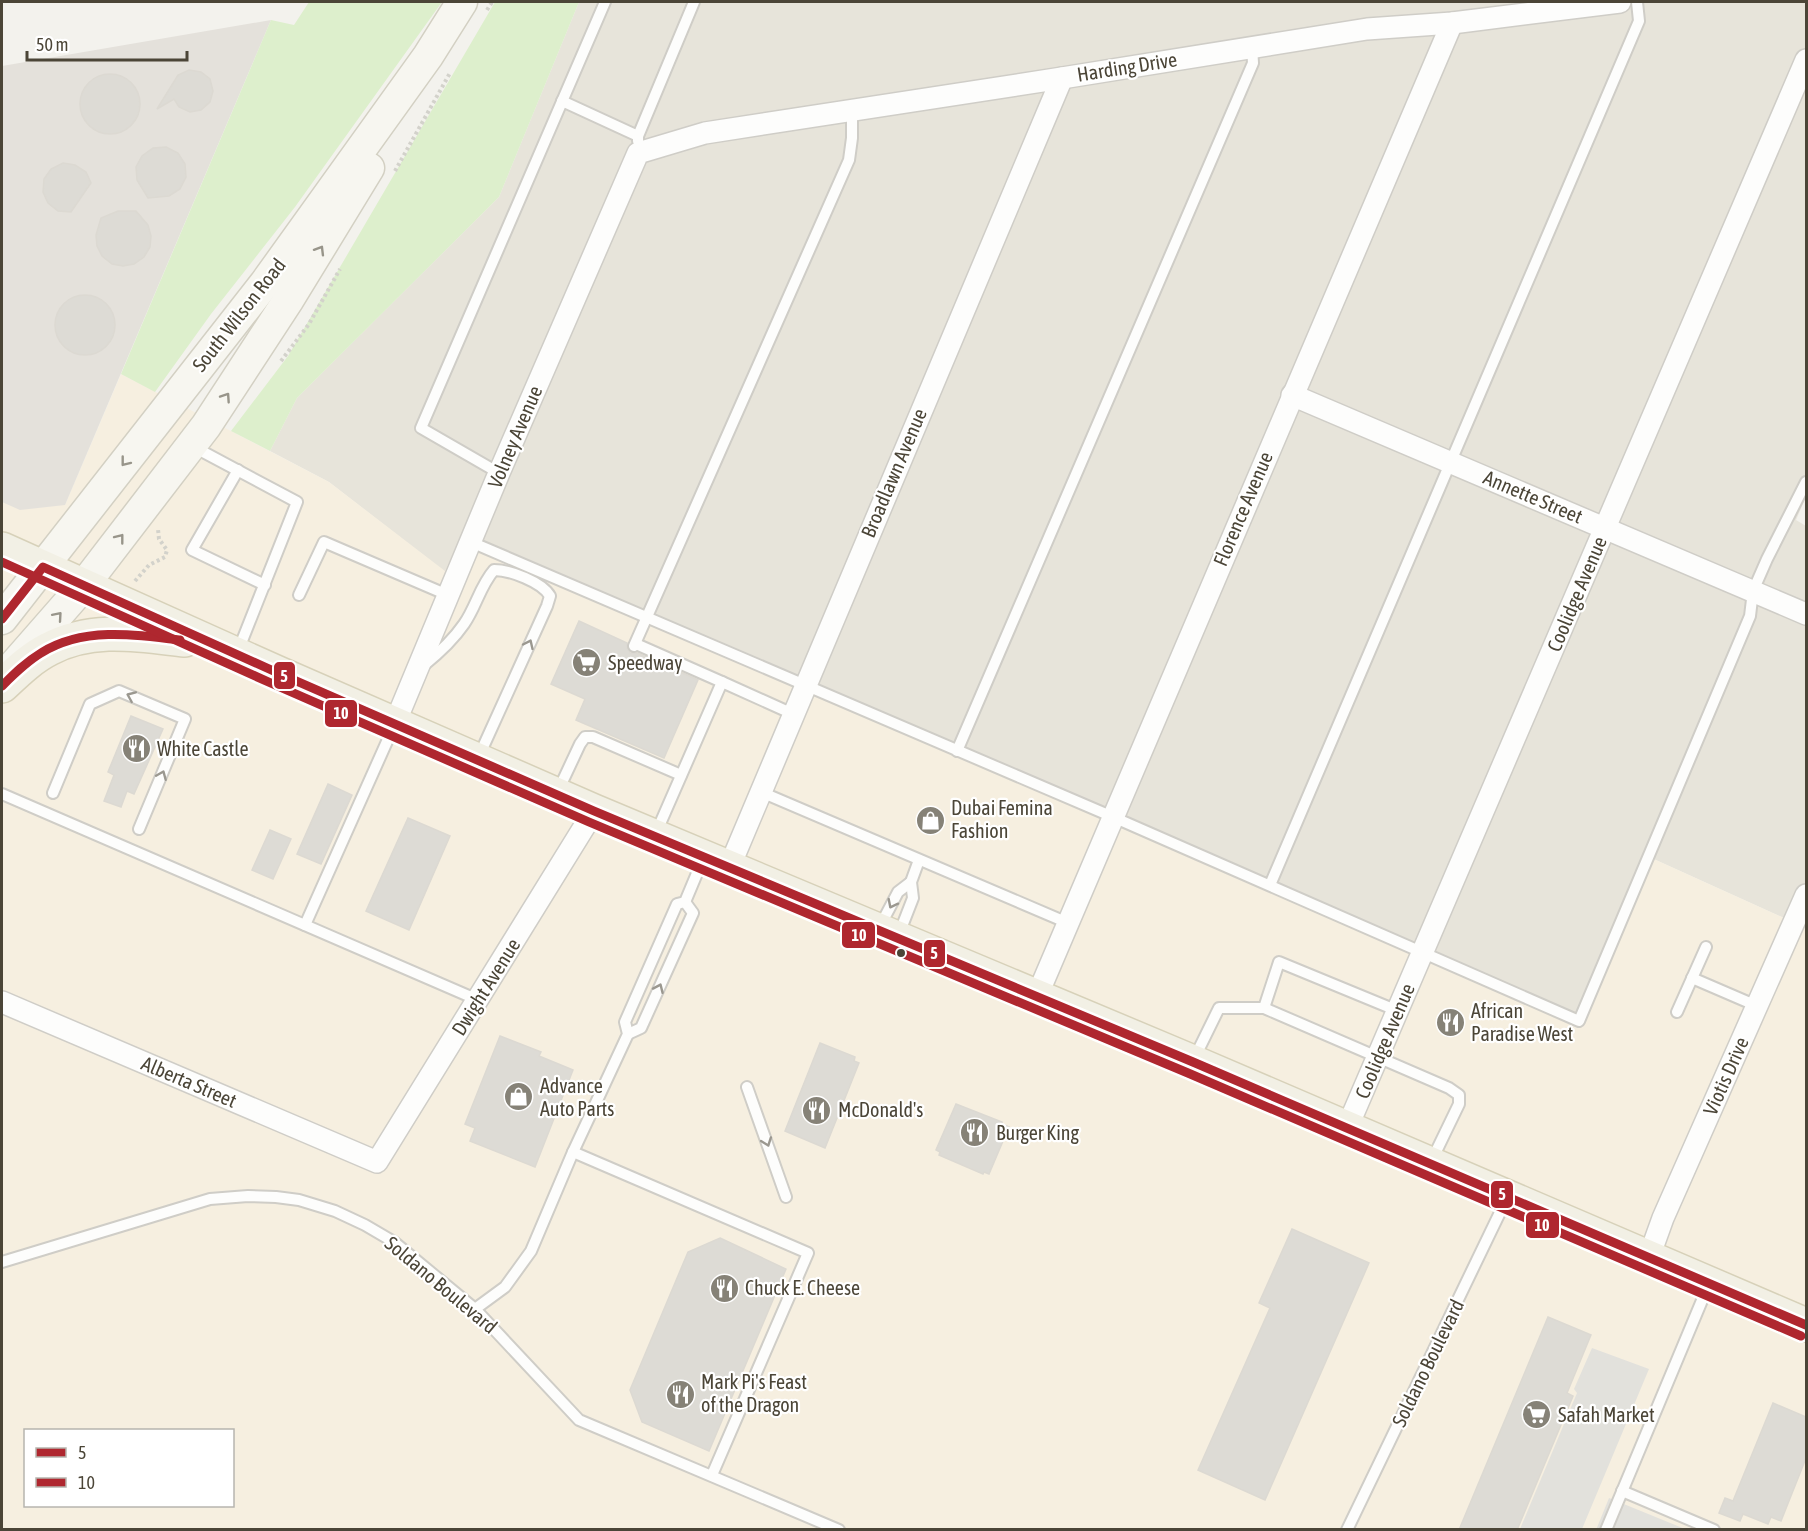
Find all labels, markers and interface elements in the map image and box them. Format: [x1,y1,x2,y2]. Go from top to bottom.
scale bar [27,24,188,62]
text: 50 m [36,34,68,55]
street label: Harding Drive [1075,47,1178,86]
one-way arrow [313,246,325,256]
street label: South Wilson Road [187,254,290,376]
street label: Volney Avenue [483,382,546,491]
one-way arrow [219,393,230,404]
street label: Broadlawn Avenue [856,405,931,541]
street label: Florence Avenue [1208,448,1277,569]
one-way arrow [122,455,133,466]
street label: Annette Street [1480,465,1586,528]
street label: Coolidge Avenue [1542,533,1611,655]
one-way arrow [113,534,124,545]
one-way arrow [51,612,62,623]
one-way arrow [522,639,534,650]
supermarket icon: Speedway [571,647,603,679]
place label: Speedway [608,651,683,674]
line badge: 5 [273,661,296,690]
text: 5 [280,667,288,685]
one-way arrow [127,691,138,703]
line badge: 10 [324,699,358,728]
text: 10 [333,704,349,722]
restaurant icon: White Castle [120,733,152,765]
place label: White Castle [157,737,248,760]
one-way arrow [154,771,166,782]
place label: Dubai Femina Fashion [951,796,1053,842]
shop icon: Dubai Femina Fashion [914,804,946,836]
one-way arrow [888,897,899,908]
line badge: 10 [841,921,876,949]
text: 10 [851,926,867,944]
street label: Dwight Avenue [447,934,524,1039]
line badge: 5 [923,939,946,968]
text: 5 [930,944,938,962]
unlabelled marker [895,947,907,959]
street label: Coolidge Avenue [1350,980,1419,1102]
one-way arrow [652,984,664,995]
place label: African Paradise West [1471,999,1573,1045]
restaurant icon: African Paradise West [1434,1006,1466,1038]
street label: Viotis Drive [1698,1033,1753,1118]
street label: Alberta Street [138,1051,240,1112]
place label: Advance Auto Parts [540,1074,614,1120]
shop icon: Advance Auto Parts [503,1081,535,1113]
restaurant icon: McDonald's [801,1094,833,1126]
place label: McDonald's [838,1098,923,1121]
restaurant icon: Burger King [959,1117,991,1149]
place label: Burger King [996,1121,1079,1144]
one-way arrow [759,1136,772,1147]
line badge: 5 [1490,1180,1514,1209]
text: 5 [1498,1185,1506,1203]
line badge: 10 [1525,1211,1560,1239]
text: 10 [1534,1216,1550,1234]
street label: Soldano Boulevard [381,1231,502,1338]
restaurant icon: Chuck E. Cheese [708,1272,740,1304]
place label: Chuck E. Cheese [745,1276,860,1299]
street label: Soldano Boulevard [1387,1295,1468,1430]
place label: Mark Pi's Feast of the Dragon [701,1370,807,1416]
restaurant icon: Mark Pi's Feast of the Dragon [664,1378,696,1410]
supermarket icon: Safah Market [1521,1399,1553,1431]
place label: Safah Market [1558,1403,1655,1426]
legend [24,1429,234,1507]
text: 5 [78,1442,86,1463]
text: 10 [78,1472,95,1493]

